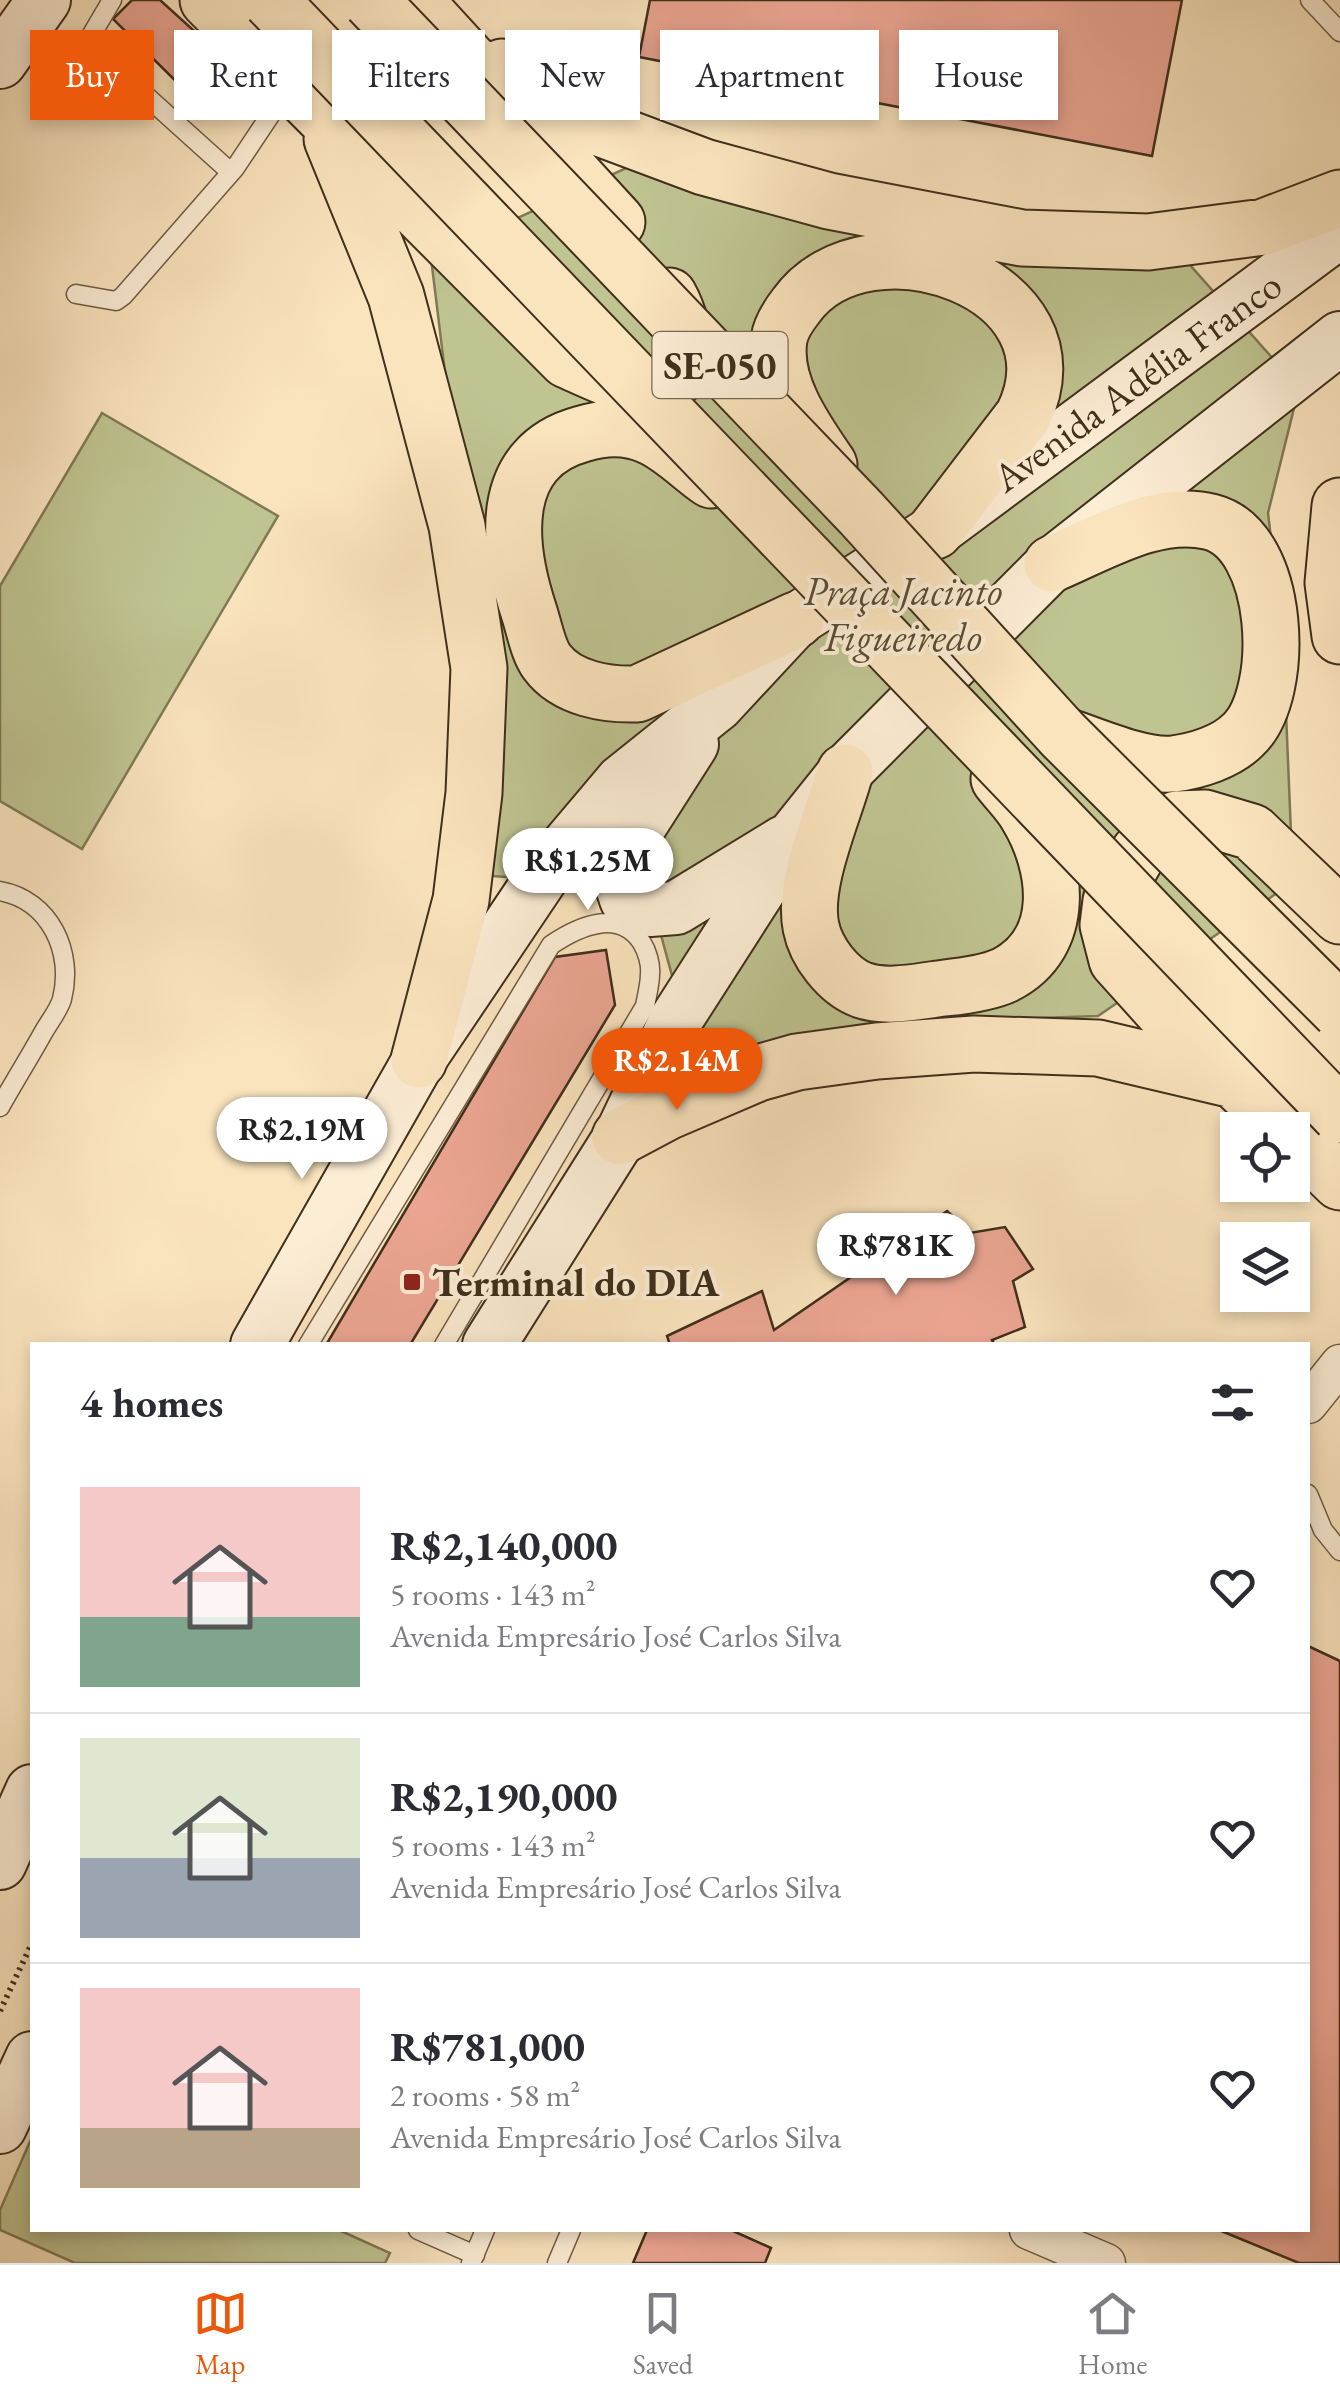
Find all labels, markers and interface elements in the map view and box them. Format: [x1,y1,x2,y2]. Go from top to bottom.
chip: Buy [30,30,154,120]
chip: Rent [174,30,312,120]
chip: Filters [332,30,485,120]
chip: New [505,30,640,120]
chip: Apartment [660,30,879,120]
chip: House [899,30,1058,120]
street label: Avenida Adélia Franco [981,259,1292,504]
road number: SE-050 [652,332,788,398]
park label: Praça Jacinto Figueiredo [804,565,1003,663]
pin: R$1.25M [496,828,680,913]
text: R$1.25M [524,839,652,881]
pin: R$2.14M [585,1028,769,1113]
text: R$2.14M [613,1039,741,1081]
pin: R$2.19M [210,1097,394,1182]
text: R$2.19M [238,1108,366,1150]
map controls [1220,1112,1310,1312]
button: locate [1220,1112,1310,1202]
pin: R$781K [815,1213,977,1298]
button: layers [1220,1222,1310,1312]
text: R$781K [839,1224,953,1266]
place label: Terminal do DIA [432,1256,721,1308]
marker: Terminal do DIA [401,1271,423,1293]
text: 4 homes [80,1375,223,1430]
icon: filters [1205,1375,1260,1430]
text: R$2,140,000 [390,1518,618,1573]
icon: home [160,1527,280,1647]
icon: heart [1205,1560,1260,1615]
text: 5 rooms · 143 m² [390,1573,596,1615]
text: Avenida Empresário José Carlos Silva [390,1615,841,1657]
text: R$2,190,000 [390,1769,618,1824]
icon: home [160,1778,280,1898]
icon: heart [1205,1811,1260,1866]
text: 5 rooms · 143 m² [390,1824,596,1866]
text: Avenida Empresário José Carlos Silva [390,1866,841,1908]
text: R$781,000 [390,2019,585,2074]
icon: home [160,2028,280,2148]
icon: heart [1205,2061,1260,2116]
text: 2 rooms · 58 m² [390,2074,580,2116]
text: Avenida Empresário José Carlos Silva [390,2116,841,2158]
tab: Map [193,2286,248,2382]
tab: Saved [633,2286,693,2382]
tab: Home [1078,2286,1147,2382]

